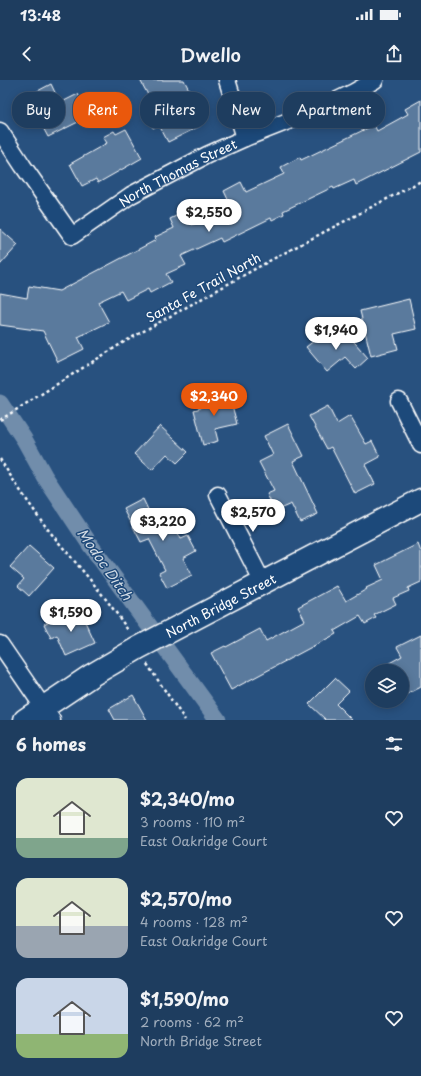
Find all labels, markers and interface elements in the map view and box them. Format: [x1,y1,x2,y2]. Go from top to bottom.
text: 13:48 [20,3,61,26]
text: Dwello [180,41,241,68]
icon: back [16,43,38,65]
icon: share [383,43,405,65]
chip: Buy [12,92,65,128]
chip: Rent [73,92,132,128]
chip: Filters [140,92,209,128]
chip: New [217,92,275,128]
chip: Apartment [283,92,385,128]
street label: North Thomas Street [114,134,240,211]
pin: $2,550 [176,199,242,233]
text: $2,550 [186,202,232,221]
street label: Santa Fe Trail North [142,248,264,326]
pin: $1,940 [303,317,369,351]
text: $1,940 [314,320,358,339]
pin: $2,340 [181,383,247,417]
text: $2,340 [190,386,238,405]
pin: $2,570 [220,499,286,533]
text: $2,570 [230,502,276,521]
pin: $3,220 [130,508,196,542]
text: $3,220 [139,511,187,530]
water label: Modoc Ditch [72,524,138,605]
street label: North Bridge Street [162,568,279,642]
pin: $1,590 [38,599,104,633]
text: $1,590 [49,602,93,621]
map controls [365,664,409,708]
button: layers [365,664,409,708]
text: 6 homes [16,731,86,757]
icon: filters [383,733,405,755]
text: $2,340/mo [140,786,234,812]
icon: home [48,794,96,842]
icon: heart [383,807,405,829]
text: 3 rooms · 110 m² [140,812,245,831]
text: East Oakridge Court [140,831,267,850]
text: $2,570/mo [140,886,232,912]
icon: home [48,894,96,942]
icon: heart [383,907,405,929]
text: 4 rooms · 128 m² [140,912,248,931]
text: East Oakridge Court [140,931,267,950]
text: $1,590/mo [140,986,229,1012]
icon: home [48,994,96,1042]
icon: heart [383,1007,405,1029]
text: 2 rooms · 62 m² [140,1012,244,1031]
text: North Bridge Street [140,1031,262,1050]

